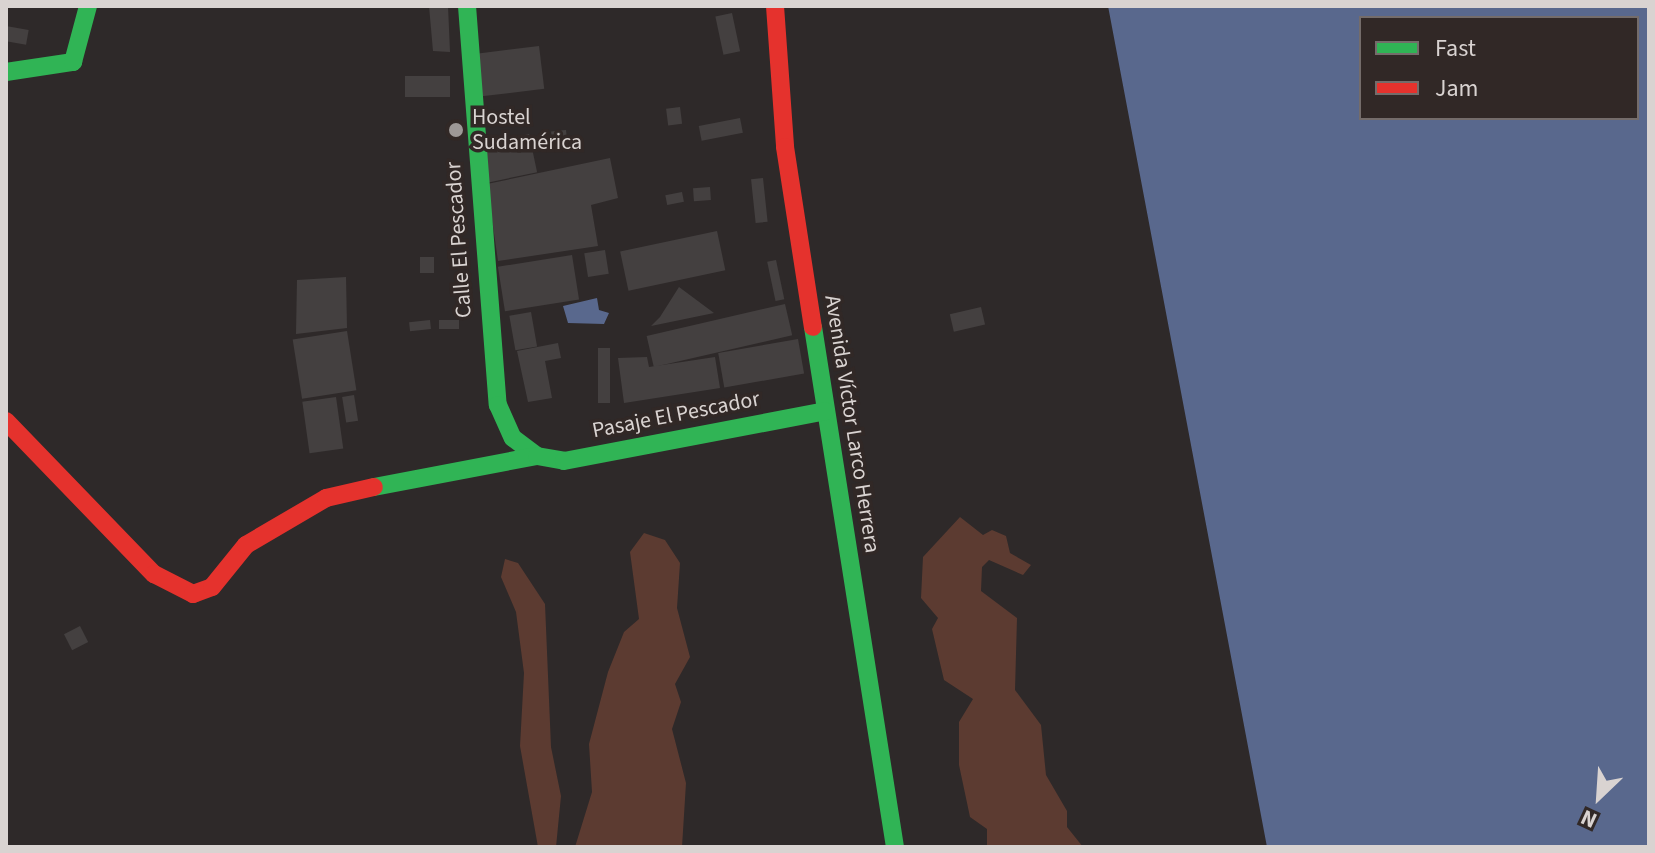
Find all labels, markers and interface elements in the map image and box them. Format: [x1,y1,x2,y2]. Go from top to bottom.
legend [1359,16,1639,120]
text: Fast [1435,31,1476,66]
text: Jam [1435,71,1479,106]
place label: Hostel Sudamérica [472,104,582,156]
marker: Hostel Sudamérica [447,121,465,139]
street label: Calle El Pescador [440,161,478,319]
street label: Avenida Víctor Larco Herrera [819,293,885,555]
street label: Pasaje El Pescador [590,386,762,444]
north arrow [1559,757,1639,837]
text: N [1575,801,1602,836]

